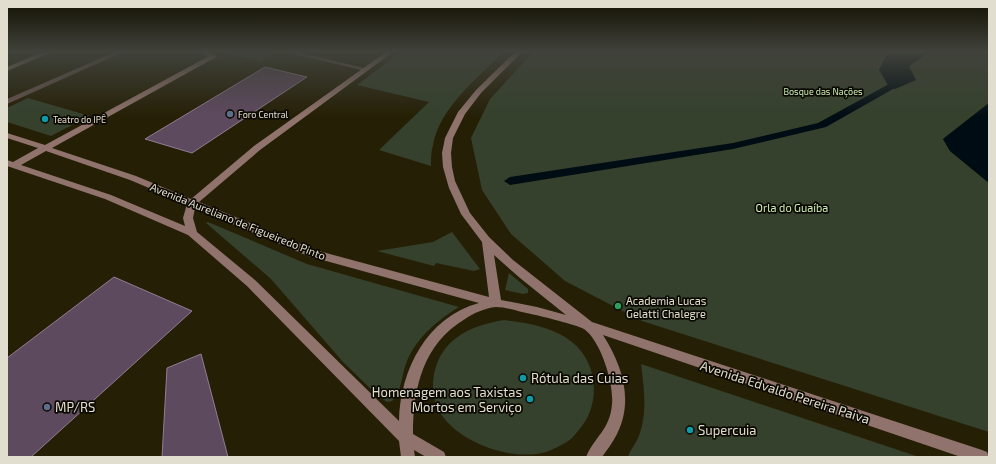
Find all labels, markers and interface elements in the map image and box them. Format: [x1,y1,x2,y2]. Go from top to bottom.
park label: Bosque das Nações [783,86,863,98]
marker: Foro Central [225,109,235,119]
place label: Foro Central [238,109,289,120]
marker: Teatro do IPÊ [40,114,50,124]
place label: Teatro do IPÊ [53,114,106,125]
street label: Avenida Aureliano de Figueiredo Pinto [148,180,328,262]
park label: Orla do Guaíba [756,201,828,214]
place label: Academia Lucas Gelatti Chalegre [626,294,707,320]
marker: Academia Lucas Gelatti Chalegre [613,301,623,311]
street label: Avenida Edvaldo Pereira Paiva [698,357,872,427]
place label: Rótula das Cuias [531,370,628,386]
marker: Rótula das Cuias [518,373,528,383]
place label: Homenagem aos Taxistas Mortos em Serviço [372,384,522,416]
marker: Homenagem aos Taxistas Mortos em Serviço [525,394,535,404]
place label: MP/RS [55,399,95,415]
marker: MP/RS [42,402,52,412]
place label: Supercuia [698,422,756,438]
marker: Supercuia [685,425,695,435]

